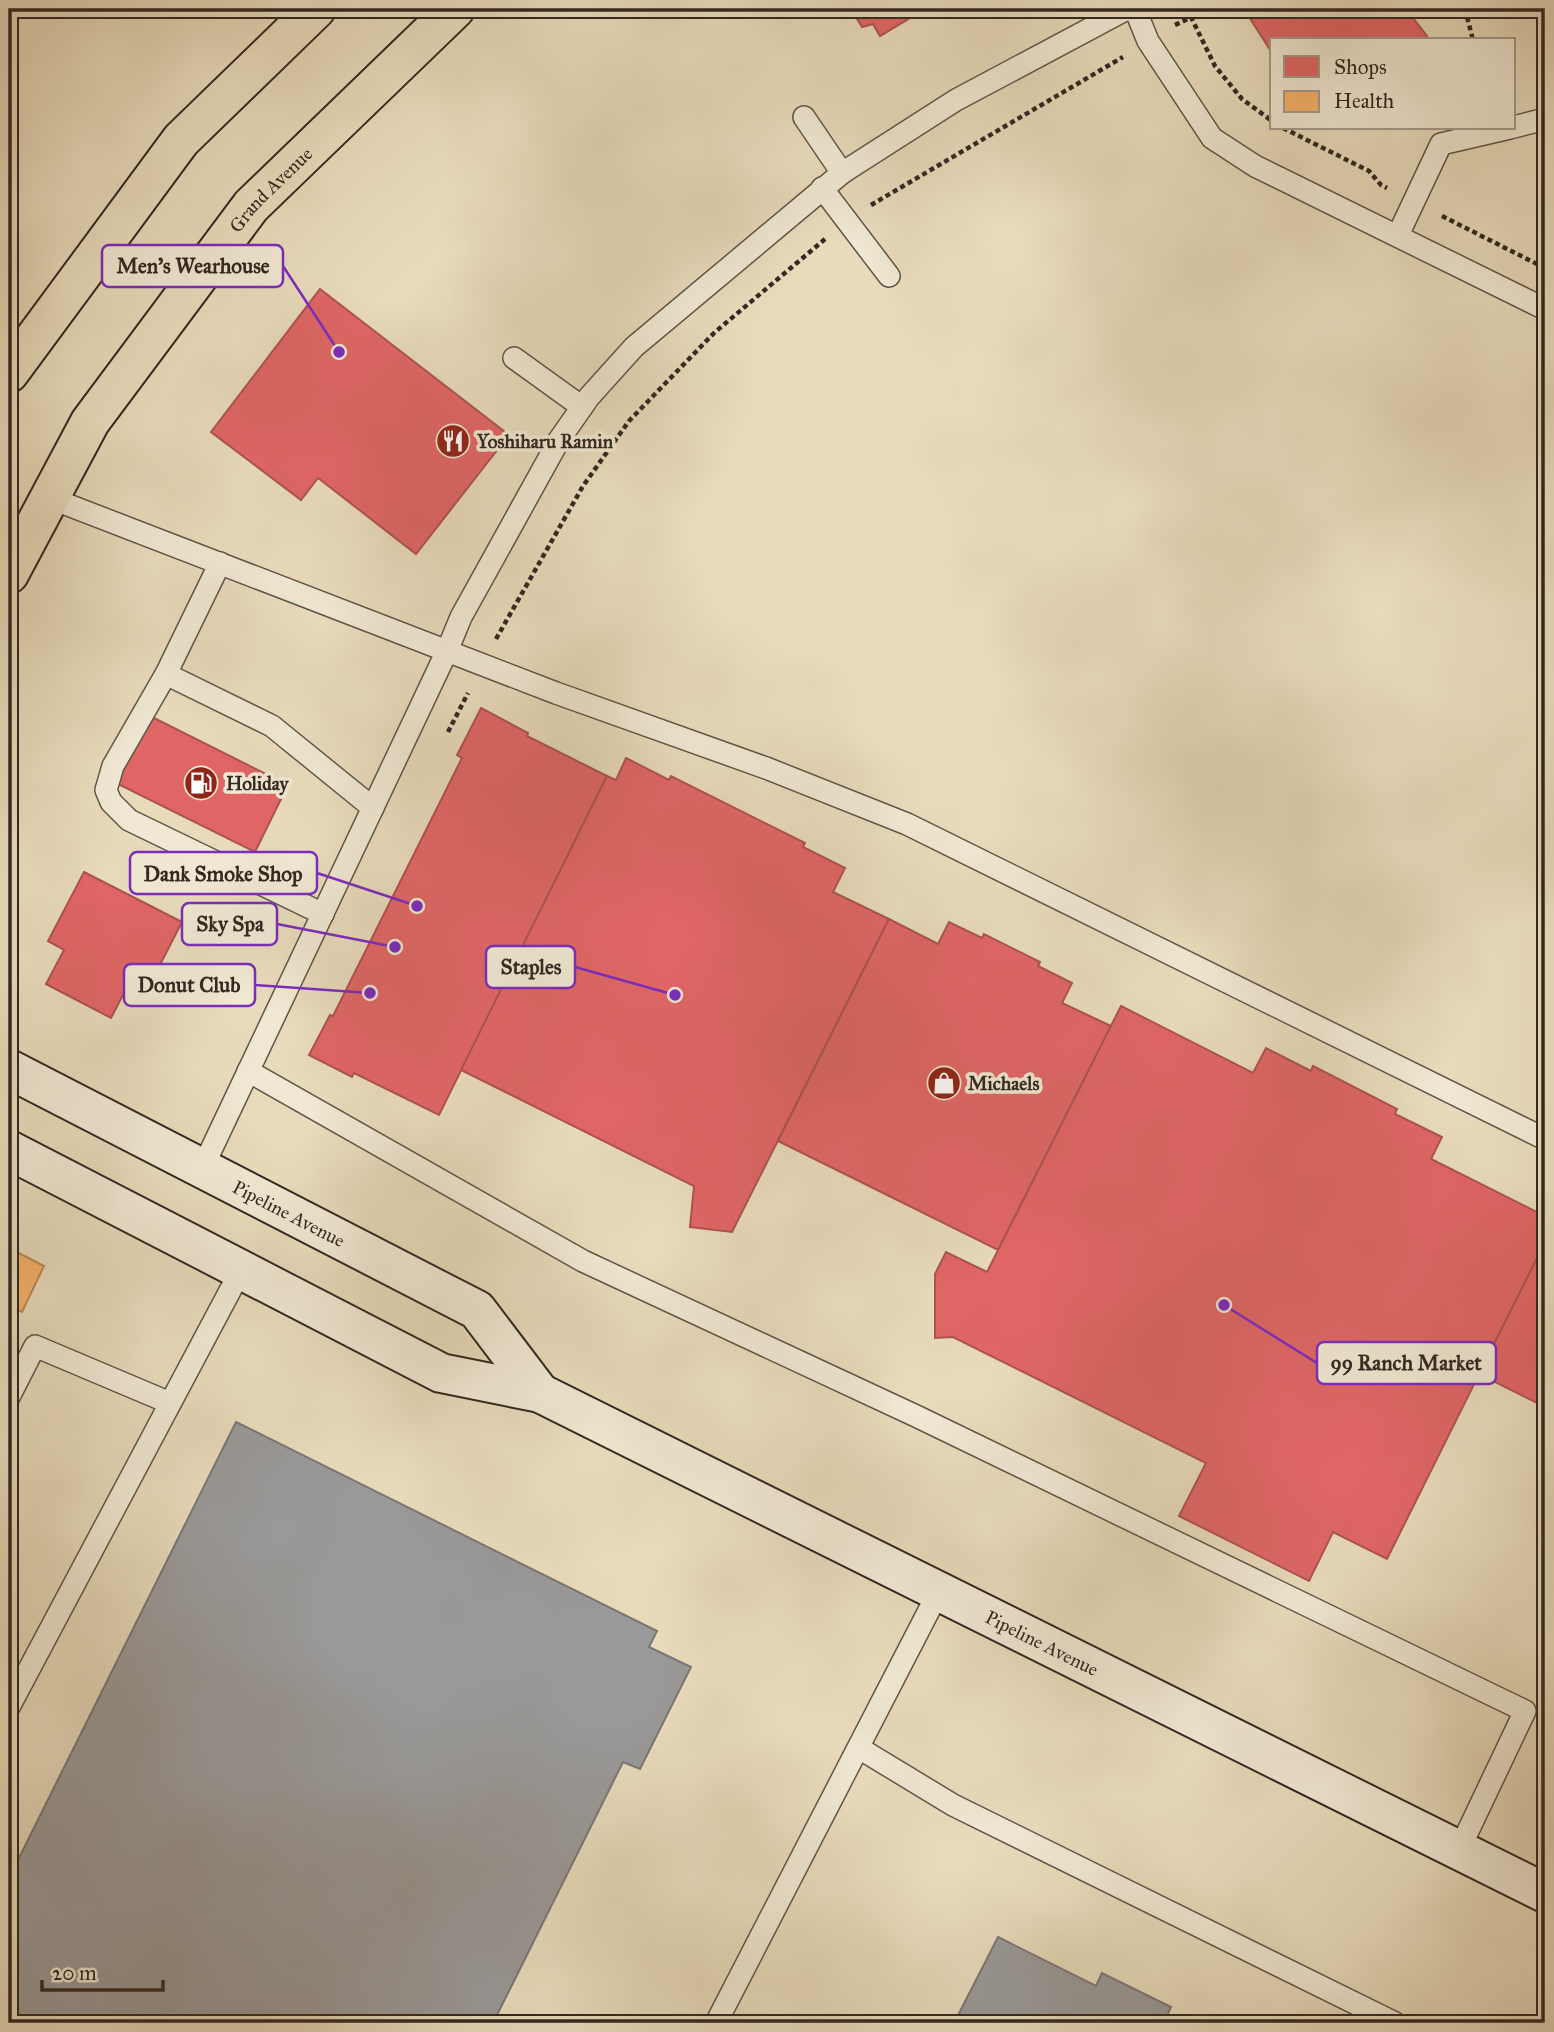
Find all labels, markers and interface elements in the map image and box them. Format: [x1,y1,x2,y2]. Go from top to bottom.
legend [1270,38,1516,130]
text: Shops [1334,54,1387,80]
text: Health [1334,88,1395,114]
street label: Grand Avenue [224,142,317,237]
callout: Men's Wearhouse [102,245,283,287]
text: Men's Wearhouse [116,253,270,279]
restaurant icon: Yoshiharu Ramin [434,422,472,460]
place label: Yoshiharu Ramin [476,430,614,453]
fuel station icon: Holiday [182,764,220,802]
place label: Holiday [226,772,289,796]
callout: Dank Smoke Shop [130,852,317,894]
text: Dank Smoke Shop [143,861,303,887]
callout: Sky Spa [182,903,277,945]
text: Sky Spa [196,911,265,937]
callout: Staples [486,946,575,988]
text: Staples [501,954,562,980]
callout: Donut Club [124,964,255,1006]
text: Donut Club [138,972,240,998]
shop icon: Michaels [925,1064,963,1102]
place label: Michaels [968,1072,1039,1095]
street label: Pipeline Avenue [229,1175,349,1252]
callout: 99 Ranch Market [1317,1342,1496,1384]
text: 99 Ranch Market [1330,1350,1482,1376]
street label: Pipeline Avenue [982,1605,1103,1681]
scale bar [42,1948,163,1992]
text: 20 m [52,1960,97,1986]

